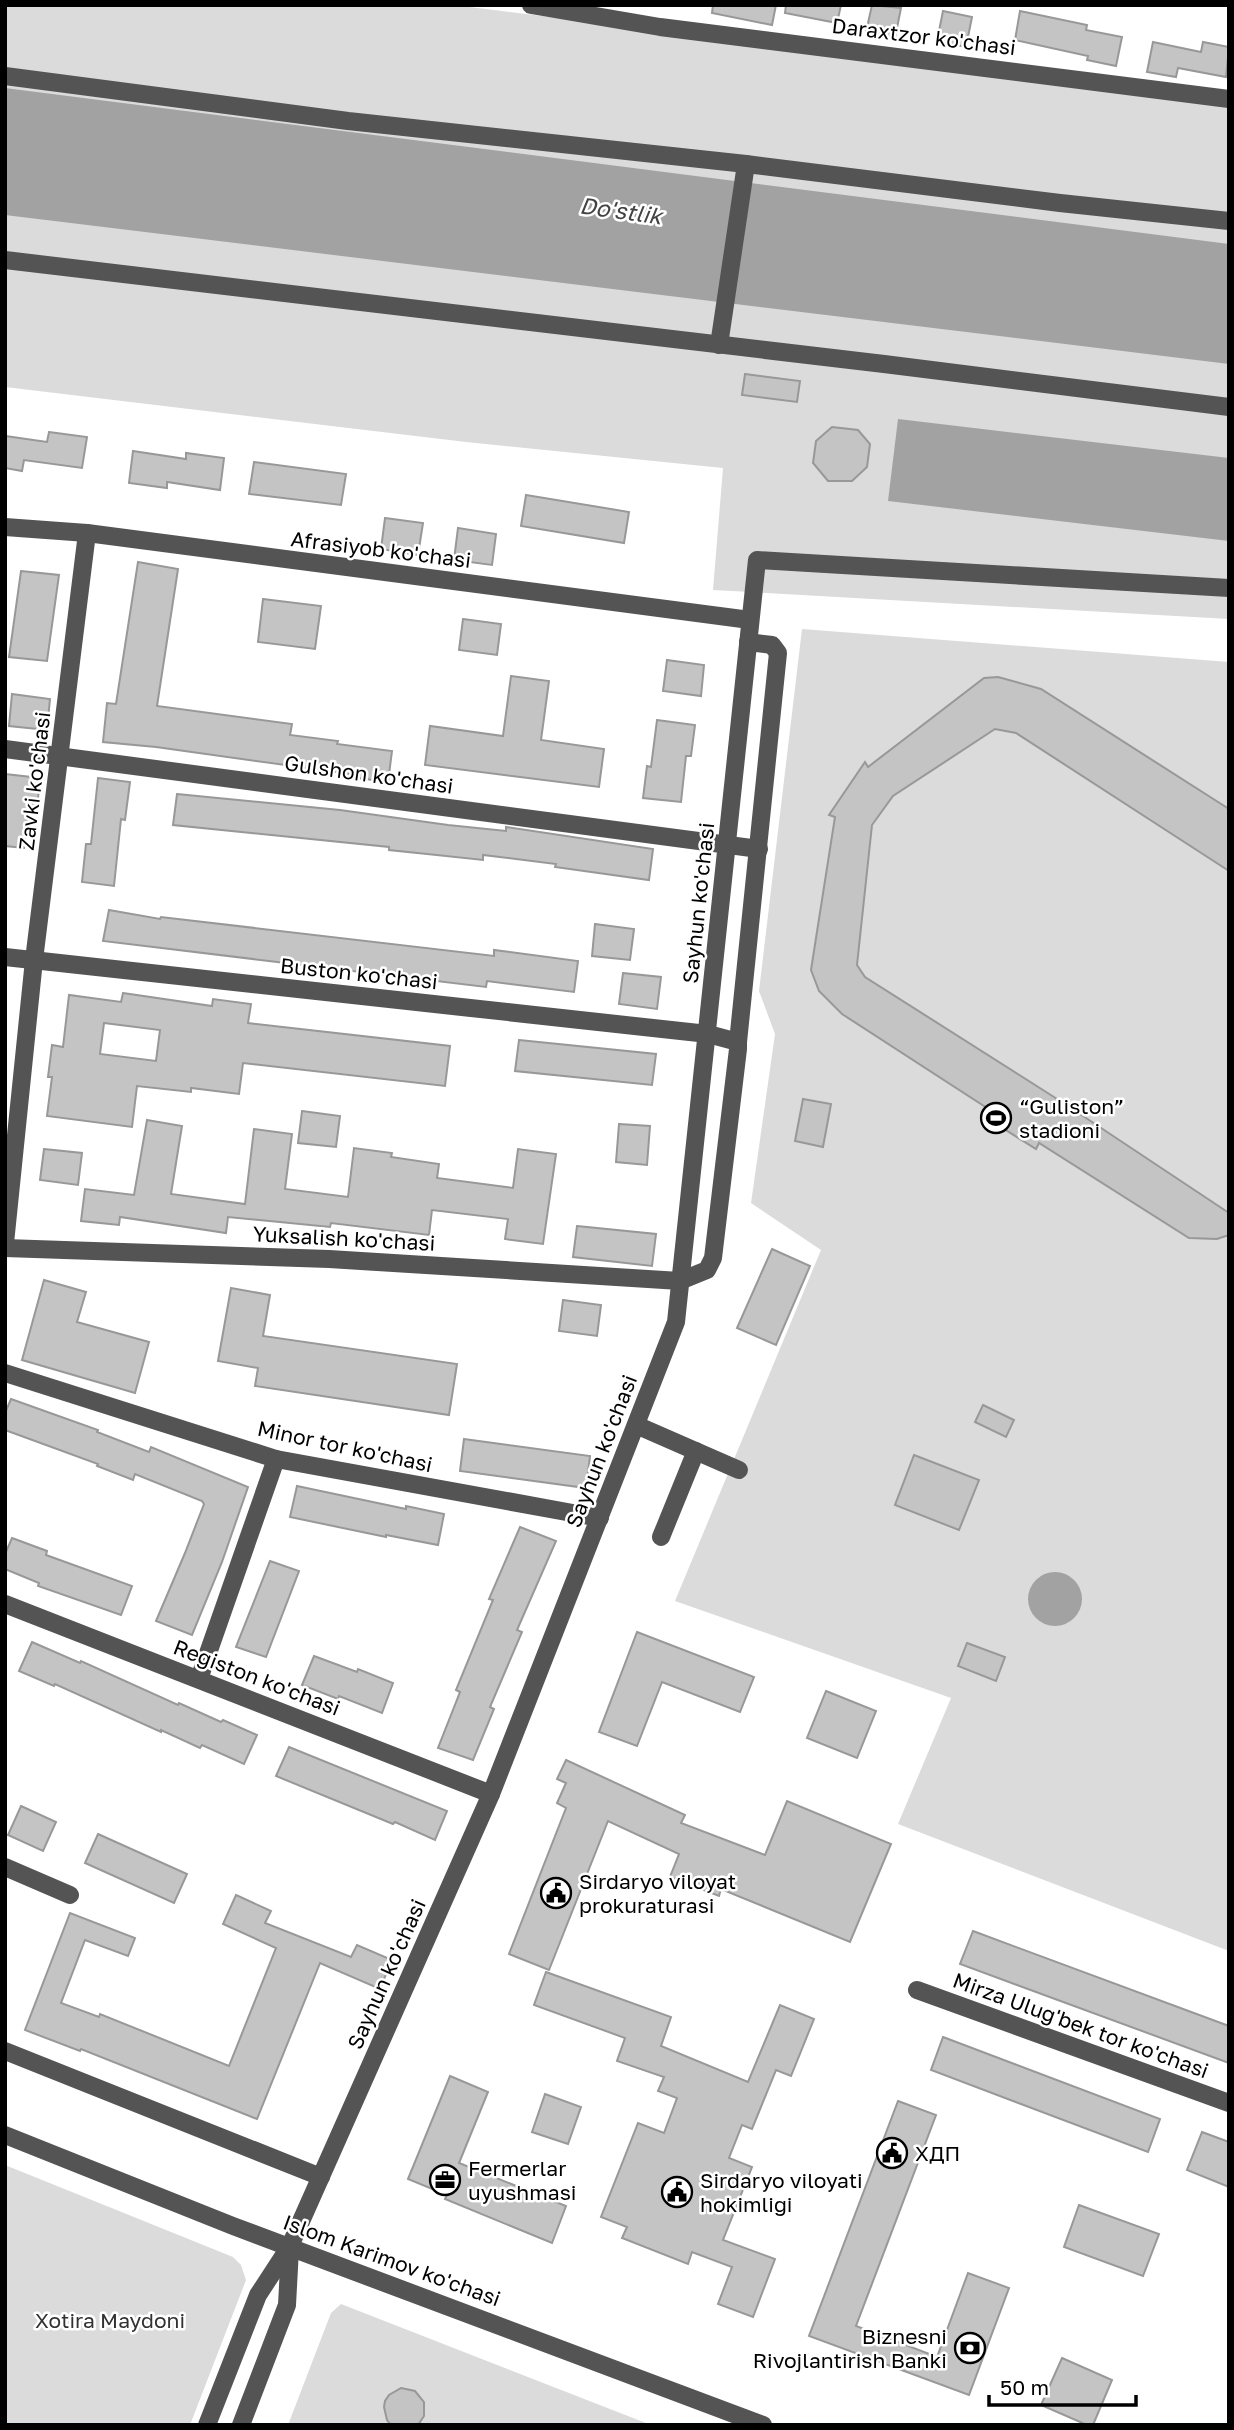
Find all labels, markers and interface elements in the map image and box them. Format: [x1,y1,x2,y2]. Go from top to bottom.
street label: Daraxtzor ko'chasi [831,12,1017,60]
water label: Do'stlik [578,190,666,230]
street label: Afrasiyob ko'chasi [289,525,473,573]
street label: Zavki ko'chasi [13,710,55,852]
street label: Gulshon ko'chasi [283,749,455,799]
street label: Sayhun ko'chasi [677,821,719,985]
street label: Buston ko'chasi [279,952,439,994]
place label: “Guliston” stadioni [1019,1093,1124,1143]
sports icon: “Guliston” stadioni [979,1101,1013,1135]
street label: Yuksalish ko'chasi [252,1220,436,1256]
street label: Sayhun ko'chasi [560,1371,642,1531]
street label: Minor tor ko'chasi [255,1415,435,1477]
street label: Registon ko'chasi [170,1633,344,1721]
place label: Sirdaryo viloyat prokuraturasi [579,1868,736,1918]
public building icon: Sirdaryo viloyat prokuraturasi [539,1876,573,1910]
street label: Sayhun ko'chasi [341,1895,431,2053]
street label: Mirza Ulug'bek tor ko'chasi [950,1967,1212,2083]
public building icon: ХДП [875,2136,909,2170]
place label: ХДП [915,2140,960,2166]
place label: Fermerlar uyushmasi [468,2155,576,2205]
office icon: Fermerlar uyushmasi [428,2163,462,2197]
place label: Sirdaryo viloyati hokimligi [700,2167,863,2217]
public building icon: Sirdaryo viloyati hokimligi [660,2175,694,2209]
street label: Islom Karimov ko'chasi [280,2209,504,2311]
park label: Xotira Maydoni [35,2307,185,2333]
place label: Biznesni Rivojlantirish Banki [753,2323,947,2373]
bank icon: Biznesni Rivojlantirish Banki [953,2331,987,2365]
scale bar [989,2364,1136,2408]
text: 50 m [1000,2374,1049,2400]

